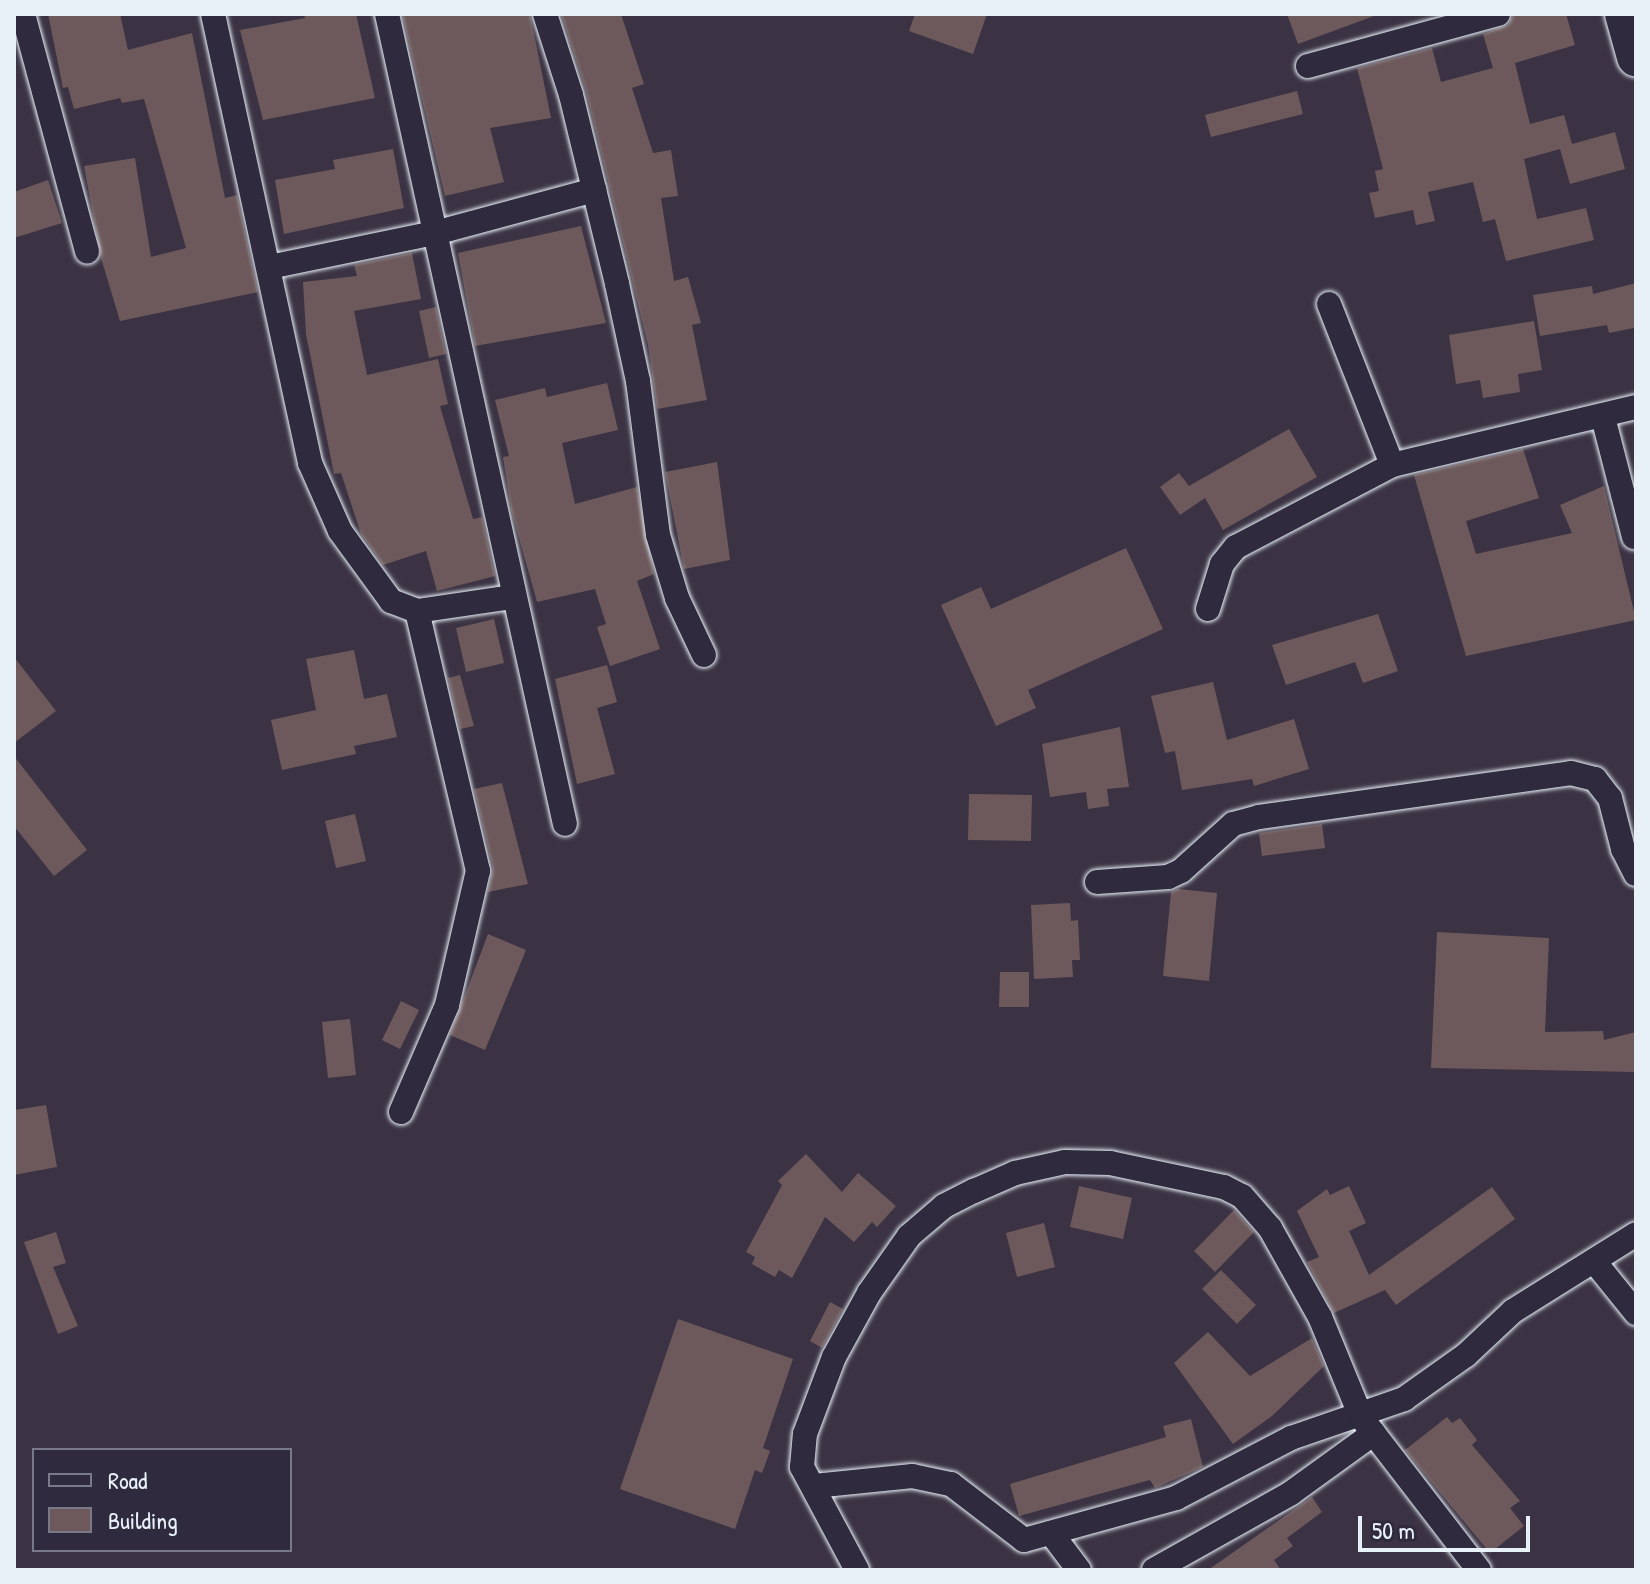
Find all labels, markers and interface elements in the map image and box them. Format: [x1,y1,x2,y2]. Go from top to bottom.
legend [32,1448,292,1552]
text: Road [108,1464,147,1496]
scale bar [1362,1500,1534,1550]
text: Building [108,1504,178,1536]
text: 50 m [1372,1514,1415,1546]

